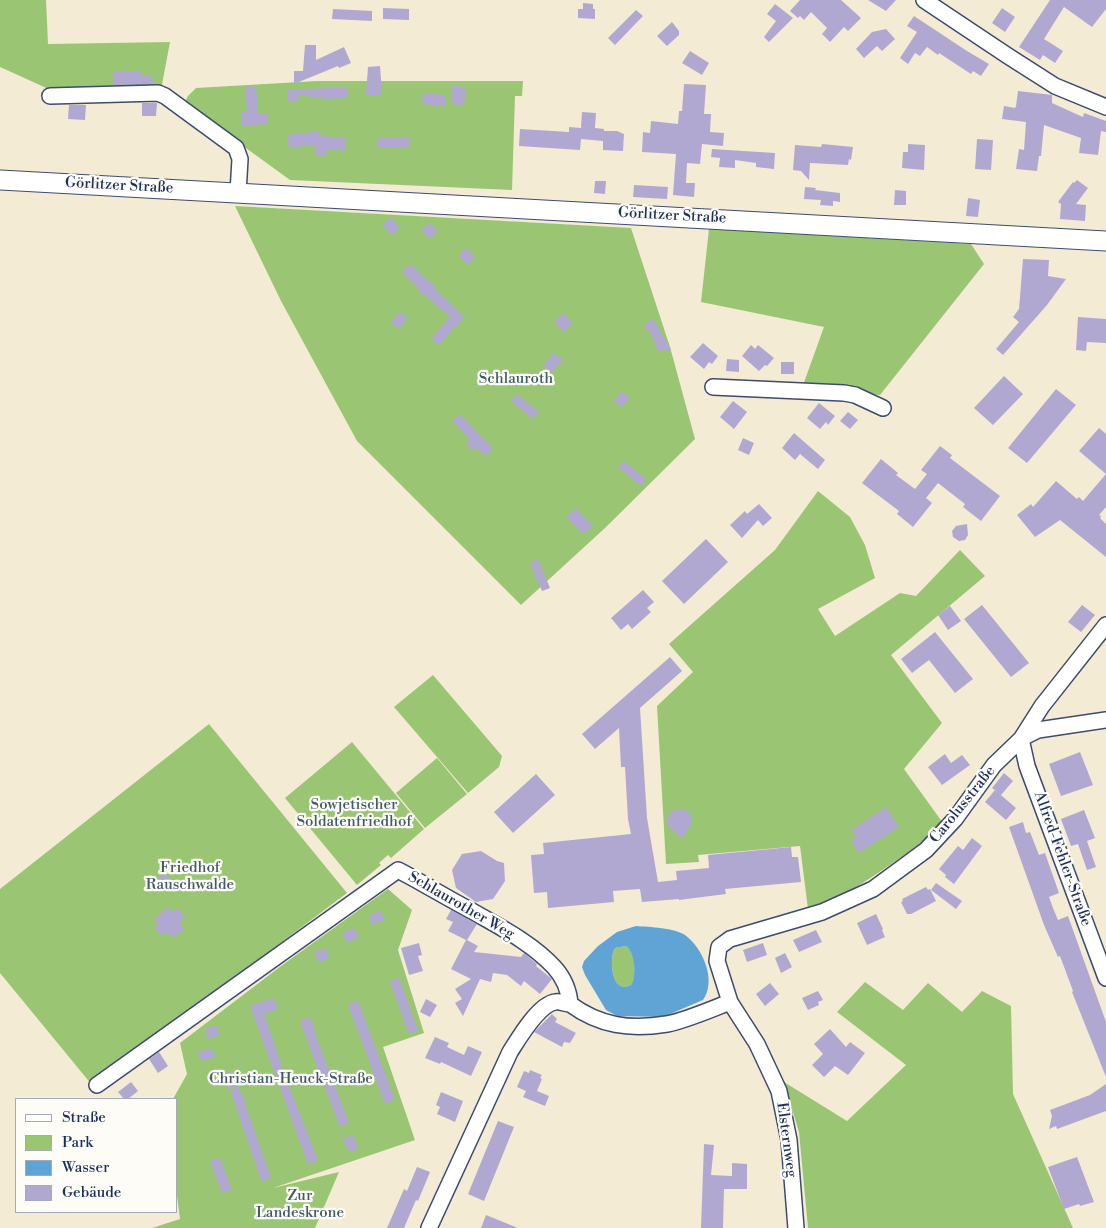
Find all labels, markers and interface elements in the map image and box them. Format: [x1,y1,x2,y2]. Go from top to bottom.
street label: Görlitzer Straße [64,174,174,198]
street label: Görlitzer Straße [617,204,727,228]
park label: Schlauroth [479,370,553,388]
street label: Carolusstraße [926,763,1000,847]
street label: Alfred-Fehler-Straße [1029,789,1095,929]
park label: Sowjetischer Soldatenfriedhof [296,796,412,831]
park label: Friedhof Rauschwalde [146,859,234,894]
street label: Schlaurother Weg [405,868,517,944]
park label: Christian-Heuck-Straße [209,1070,373,1088]
legend [15,1098,178,1213]
street label: Elsternweg [772,1101,800,1179]
text: Straße [62,1108,106,1127]
text: Park [62,1133,93,1152]
text: Wasser [62,1158,109,1177]
text: Gebäude [62,1183,121,1202]
park label: Zur Landeskrone [256,1187,344,1222]

